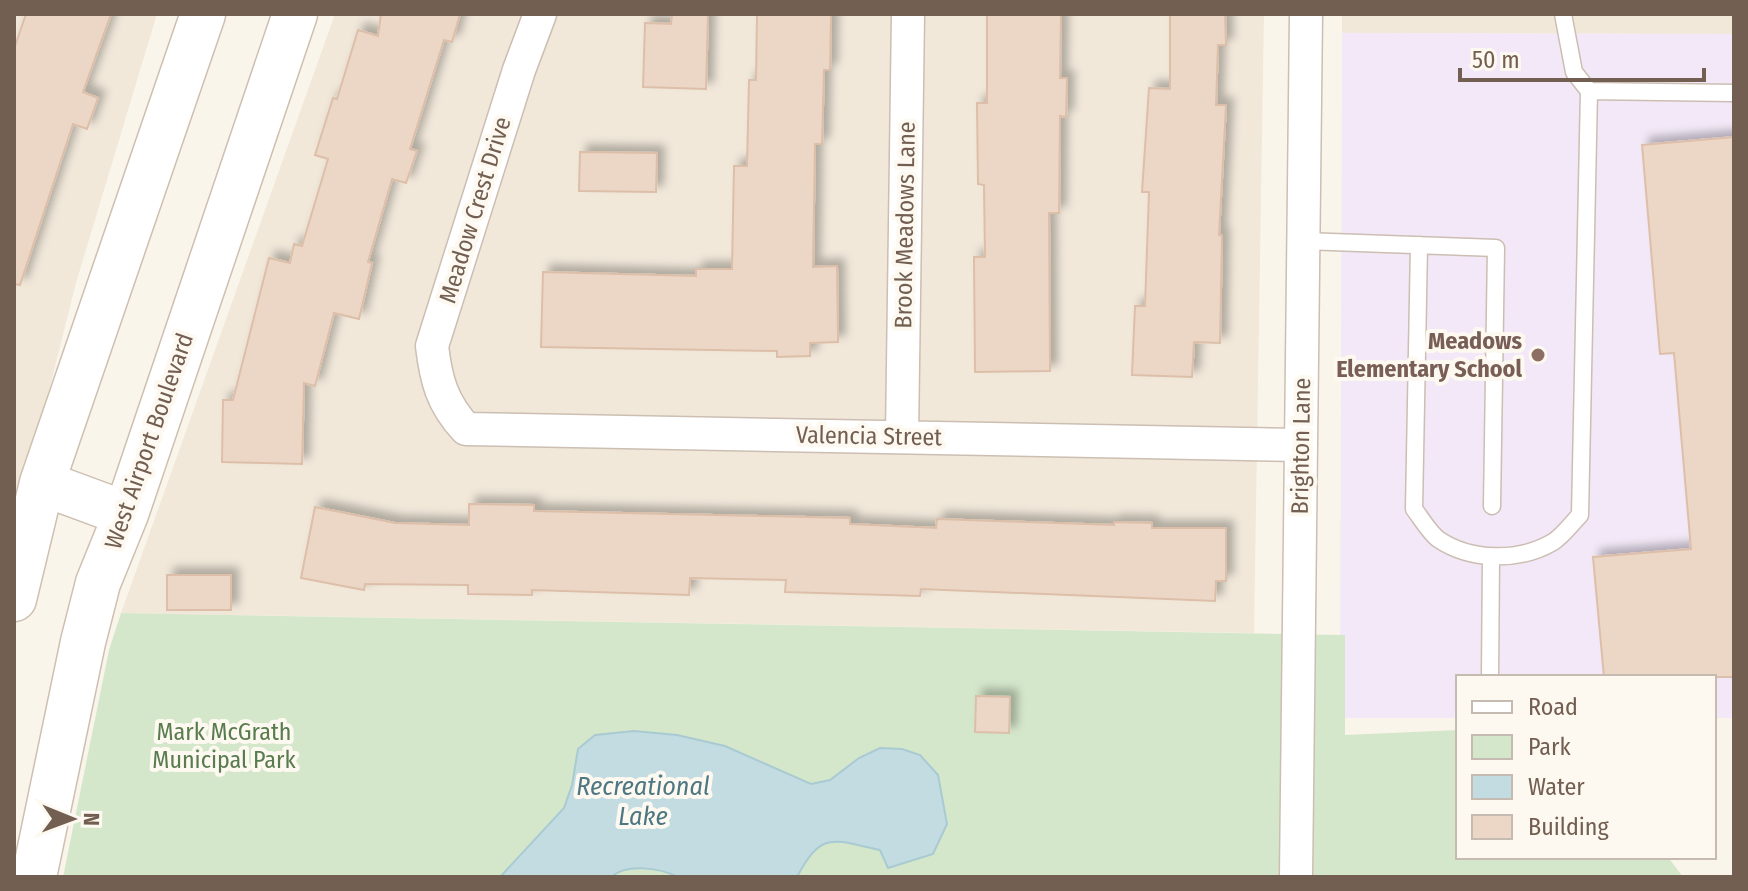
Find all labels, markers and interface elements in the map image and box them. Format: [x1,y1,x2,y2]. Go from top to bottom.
scale bar [1460,32,1704,82]
text: 50 m [1472,46,1520,74]
street label: Meadow Crest Drive [433,114,517,306]
street label: Brook Meadows Lane [889,121,921,329]
place label: Meadows Elementary School [1336,327,1522,383]
street label: West Airport Boulevard [99,329,199,553]
marker: Meadows Elementary School [1529,346,1547,364]
street label: Brighton Lane [1286,377,1316,515]
street label: Valencia Street [796,421,942,451]
legend [1456,675,1716,859]
text: Road [1528,693,1578,721]
park label: Mark McGrath Municipal Park [152,718,296,774]
text: Park [1528,733,1571,761]
water label: Recreational Lake [576,771,710,832]
text: Water [1528,773,1585,801]
north arrow [32,779,112,859]
text: N [78,813,105,826]
text: Building [1528,813,1610,841]

